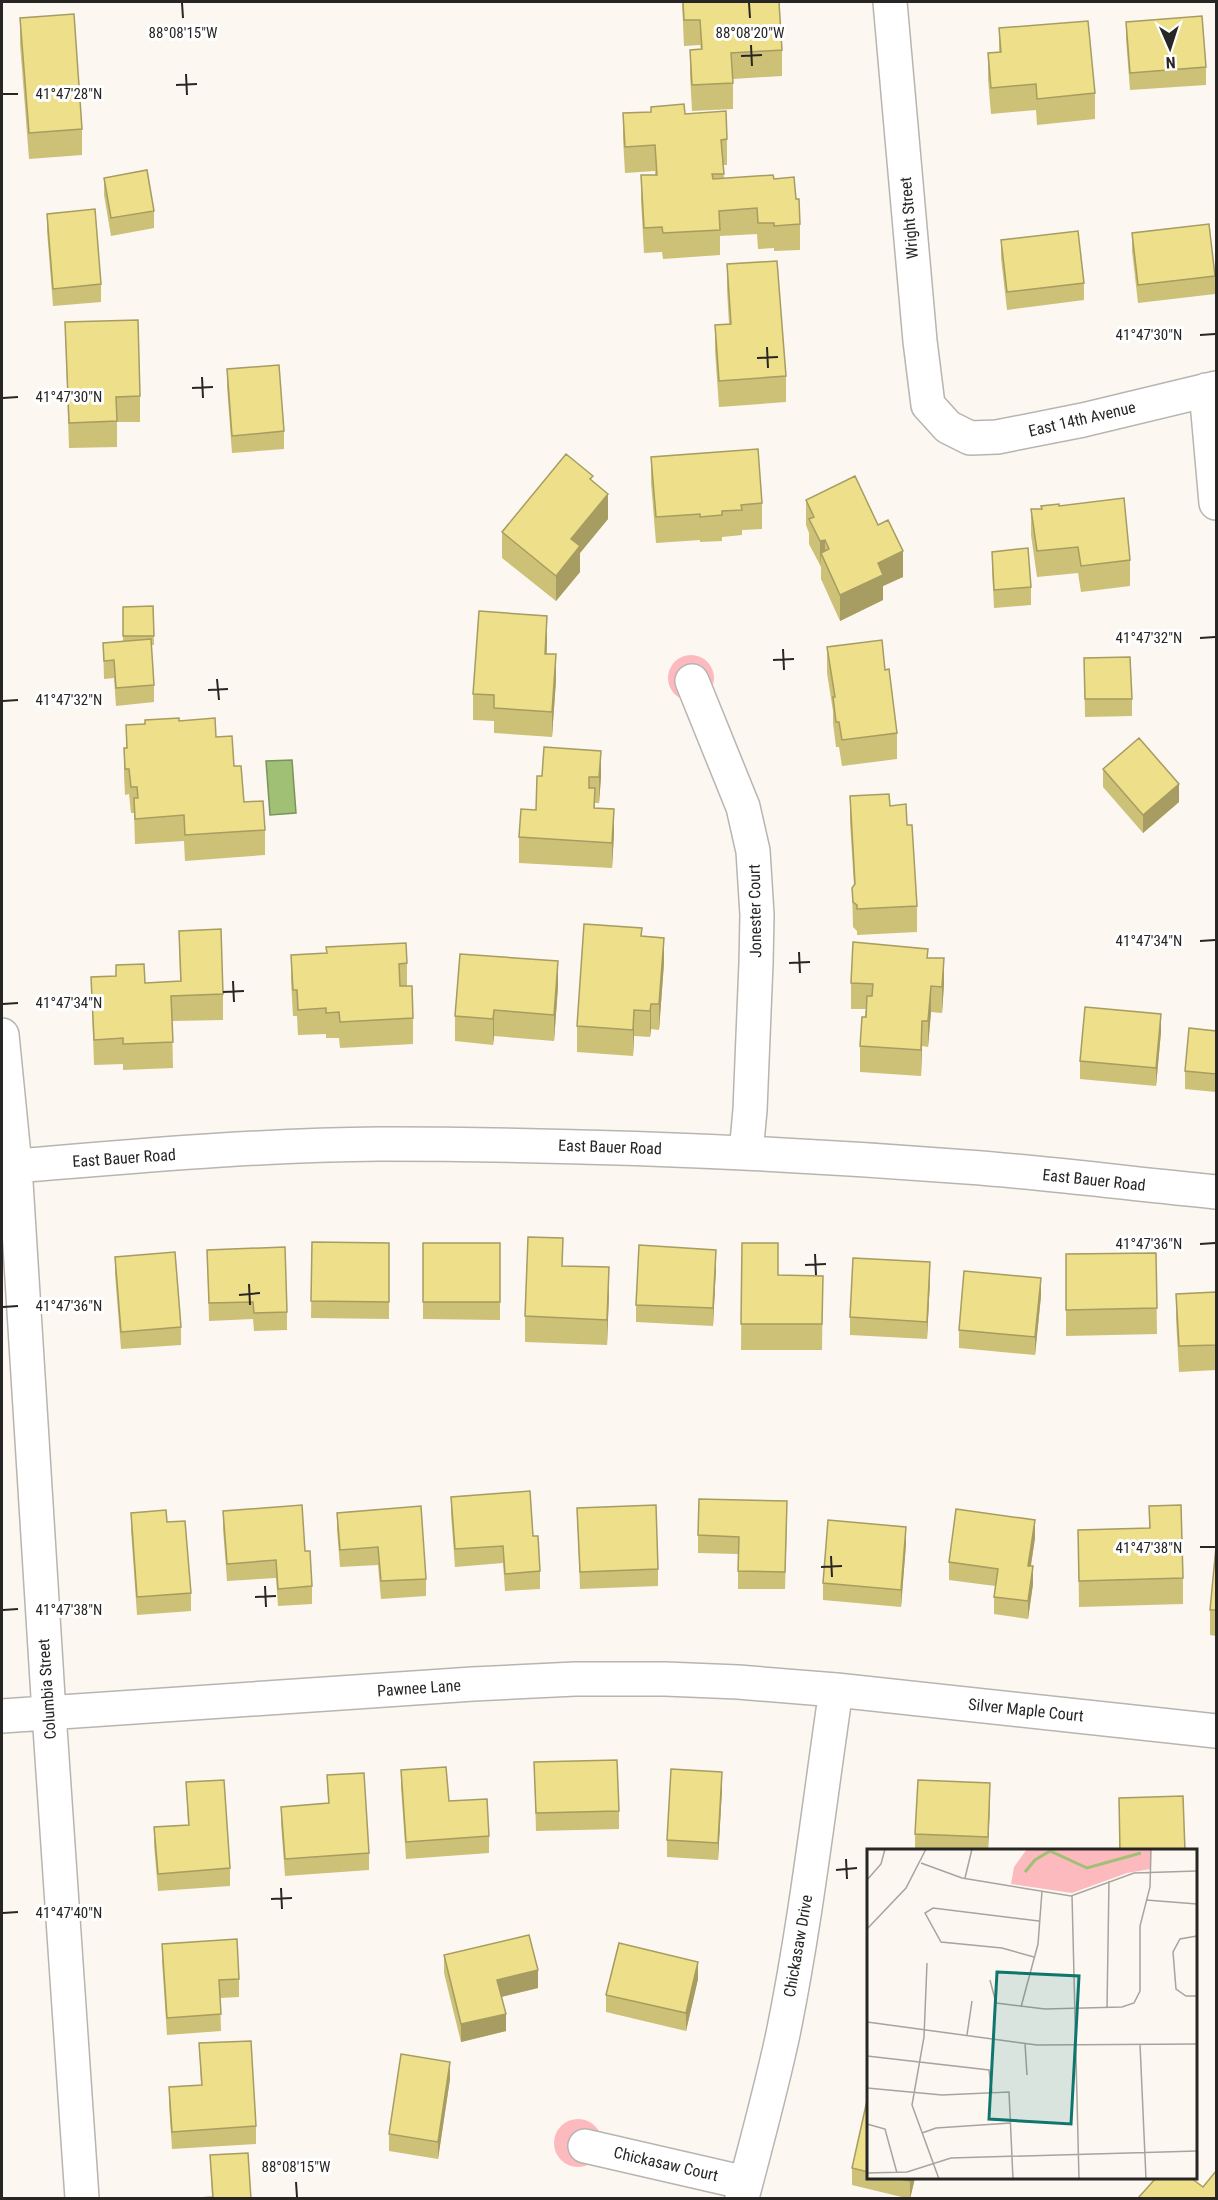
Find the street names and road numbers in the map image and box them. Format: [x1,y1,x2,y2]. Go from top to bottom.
street label: Wright Street [896,176,922,260]
street label: East 14th Avenue [1027,397,1137,441]
street label: Jonester Court [745,864,765,958]
street label: East Bauer Road [558,1136,662,1158]
street label: East Bauer Road [72,1145,176,1171]
street label: East Bauer Road [1041,1165,1147,1195]
street label: Columbia Street [34,1638,60,1740]
street label: Pawnee Lane [377,1676,461,1700]
street label: Silver Maple Court [967,1695,1085,1726]
street label: Chickasaw Drive [780,1893,816,1999]
street label: Chickasaw Court [612,2143,720,2185]

